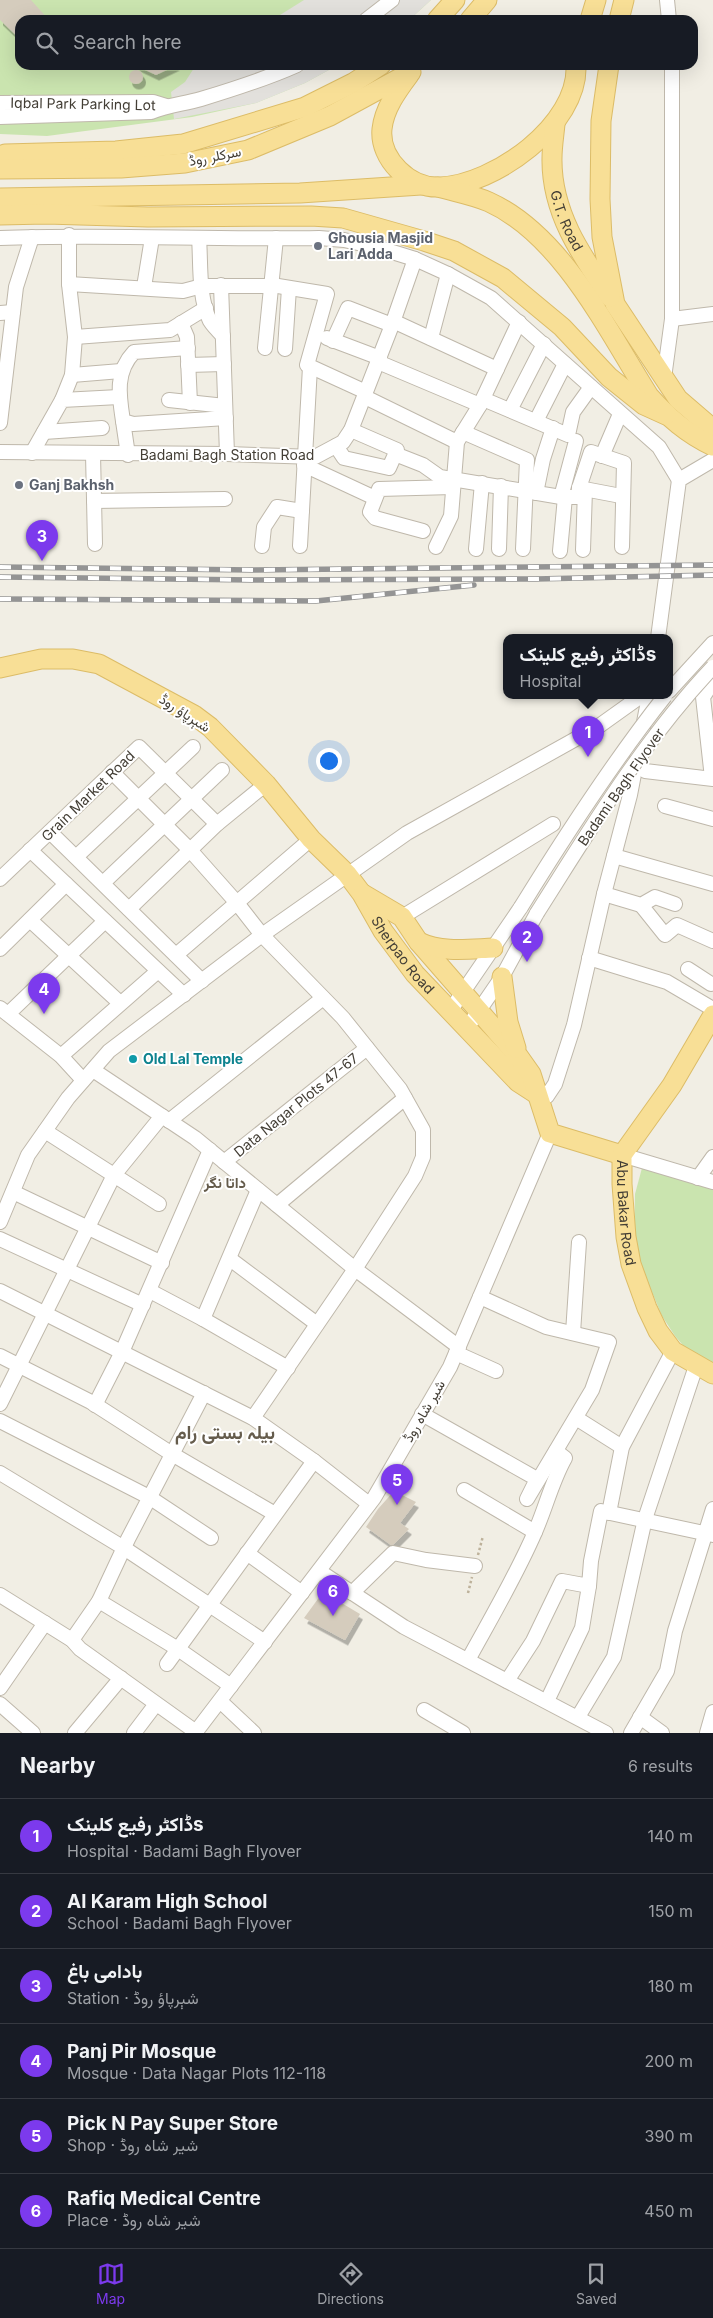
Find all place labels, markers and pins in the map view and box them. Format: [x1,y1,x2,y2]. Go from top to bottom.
place label: Ghousia Masjid Lari Adda [328,229,433,262]
marker: Ghousia Masjid Lari Adda [312,240,324,252]
place label: Ganj Bakhsh [29,476,114,493]
marker: Ganj Bakhsh [13,479,25,491]
pin: 3 [26,520,58,561]
pin: 1 [572,716,604,757]
pin: 2 [511,921,543,962]
pin: 4 [28,973,60,1014]
place label: Old Lal Temple [143,1050,243,1067]
marker: Old Lal Temple [127,1053,139,1065]
pin: 5 [381,1464,413,1505]
pin: 6 [317,1575,349,1616]

